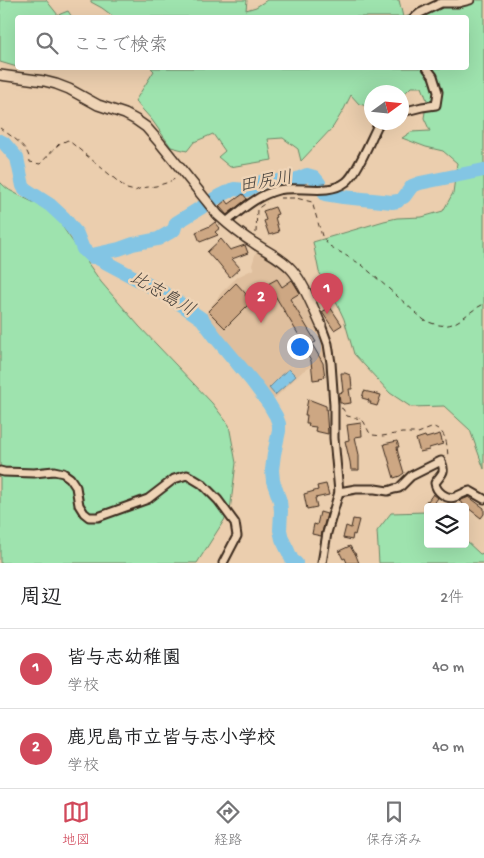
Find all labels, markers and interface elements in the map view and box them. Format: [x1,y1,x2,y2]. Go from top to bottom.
search box [15,15,469,70]
icon: search [33,29,61,57]
text: ここで検索 [73,35,168,58]
north arrow [364,85,409,130]
water label: 田尻川 [238,168,294,198]
water label: 比志島川 [126,267,199,322]
pin: 1 [311,273,343,314]
pin: 2 [245,282,277,323]
your location [287,334,313,360]
map controls [424,503,469,548]
button: layers [424,503,469,548]
text: 周辺 [20,587,62,612]
text: 2件 [440,590,464,609]
text: 皆与志幼稚園 [67,648,181,671]
text: 1 [33,659,39,678]
text: 40 m [432,659,464,678]
text: 学校 [67,678,99,697]
text: 鹿児島市立皆与志小学校 [67,728,276,751]
text: 2 [32,739,40,758]
text: 40 m [432,739,464,758]
text: 学校 [67,758,99,777]
tab: 地図 [62,798,90,850]
tab: 経路 [214,798,242,850]
tab: 保存済み [366,798,422,850]

